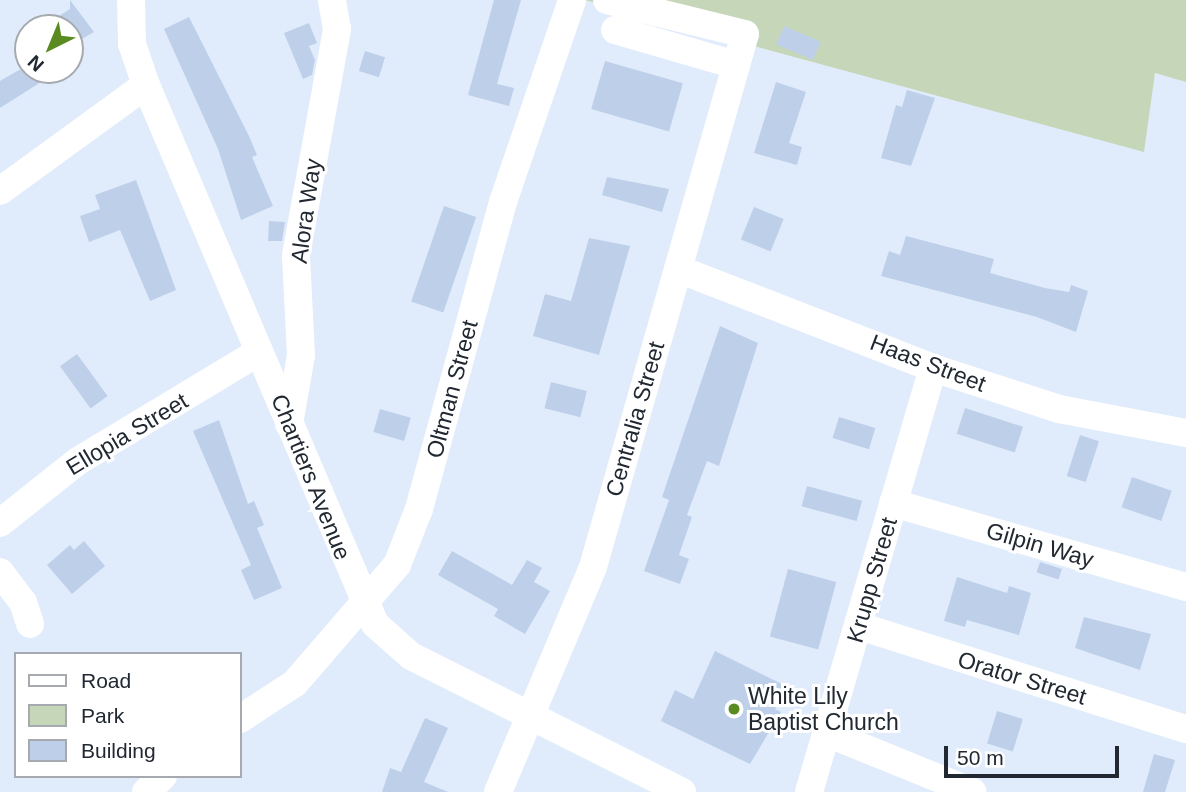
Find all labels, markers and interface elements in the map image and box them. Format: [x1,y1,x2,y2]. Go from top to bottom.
north arrow [14,14,84,84]
text: N [24,51,48,76]
street label: Alora Way [285,157,327,265]
street label: Oltman Street [420,317,484,461]
street label: Haas Street [866,328,990,398]
street label: Centralia Street [600,338,670,500]
street label: Ellopia Street [61,387,193,481]
street label: Chartiers Avenue [265,390,357,564]
street label: Krupp Street [841,514,903,646]
street label: Gilpin Way [983,517,1097,573]
street label: Orator Street [954,645,1090,711]
legend [14,652,242,778]
text: Road [81,669,131,692]
place label: White Lily Baptist Church [748,682,899,736]
marker: White Lily Baptist Church [726,701,742,717]
text: Park [81,704,124,727]
scale bar [948,732,1123,776]
text: Building [81,739,156,762]
text: 50 m [957,746,1004,769]

